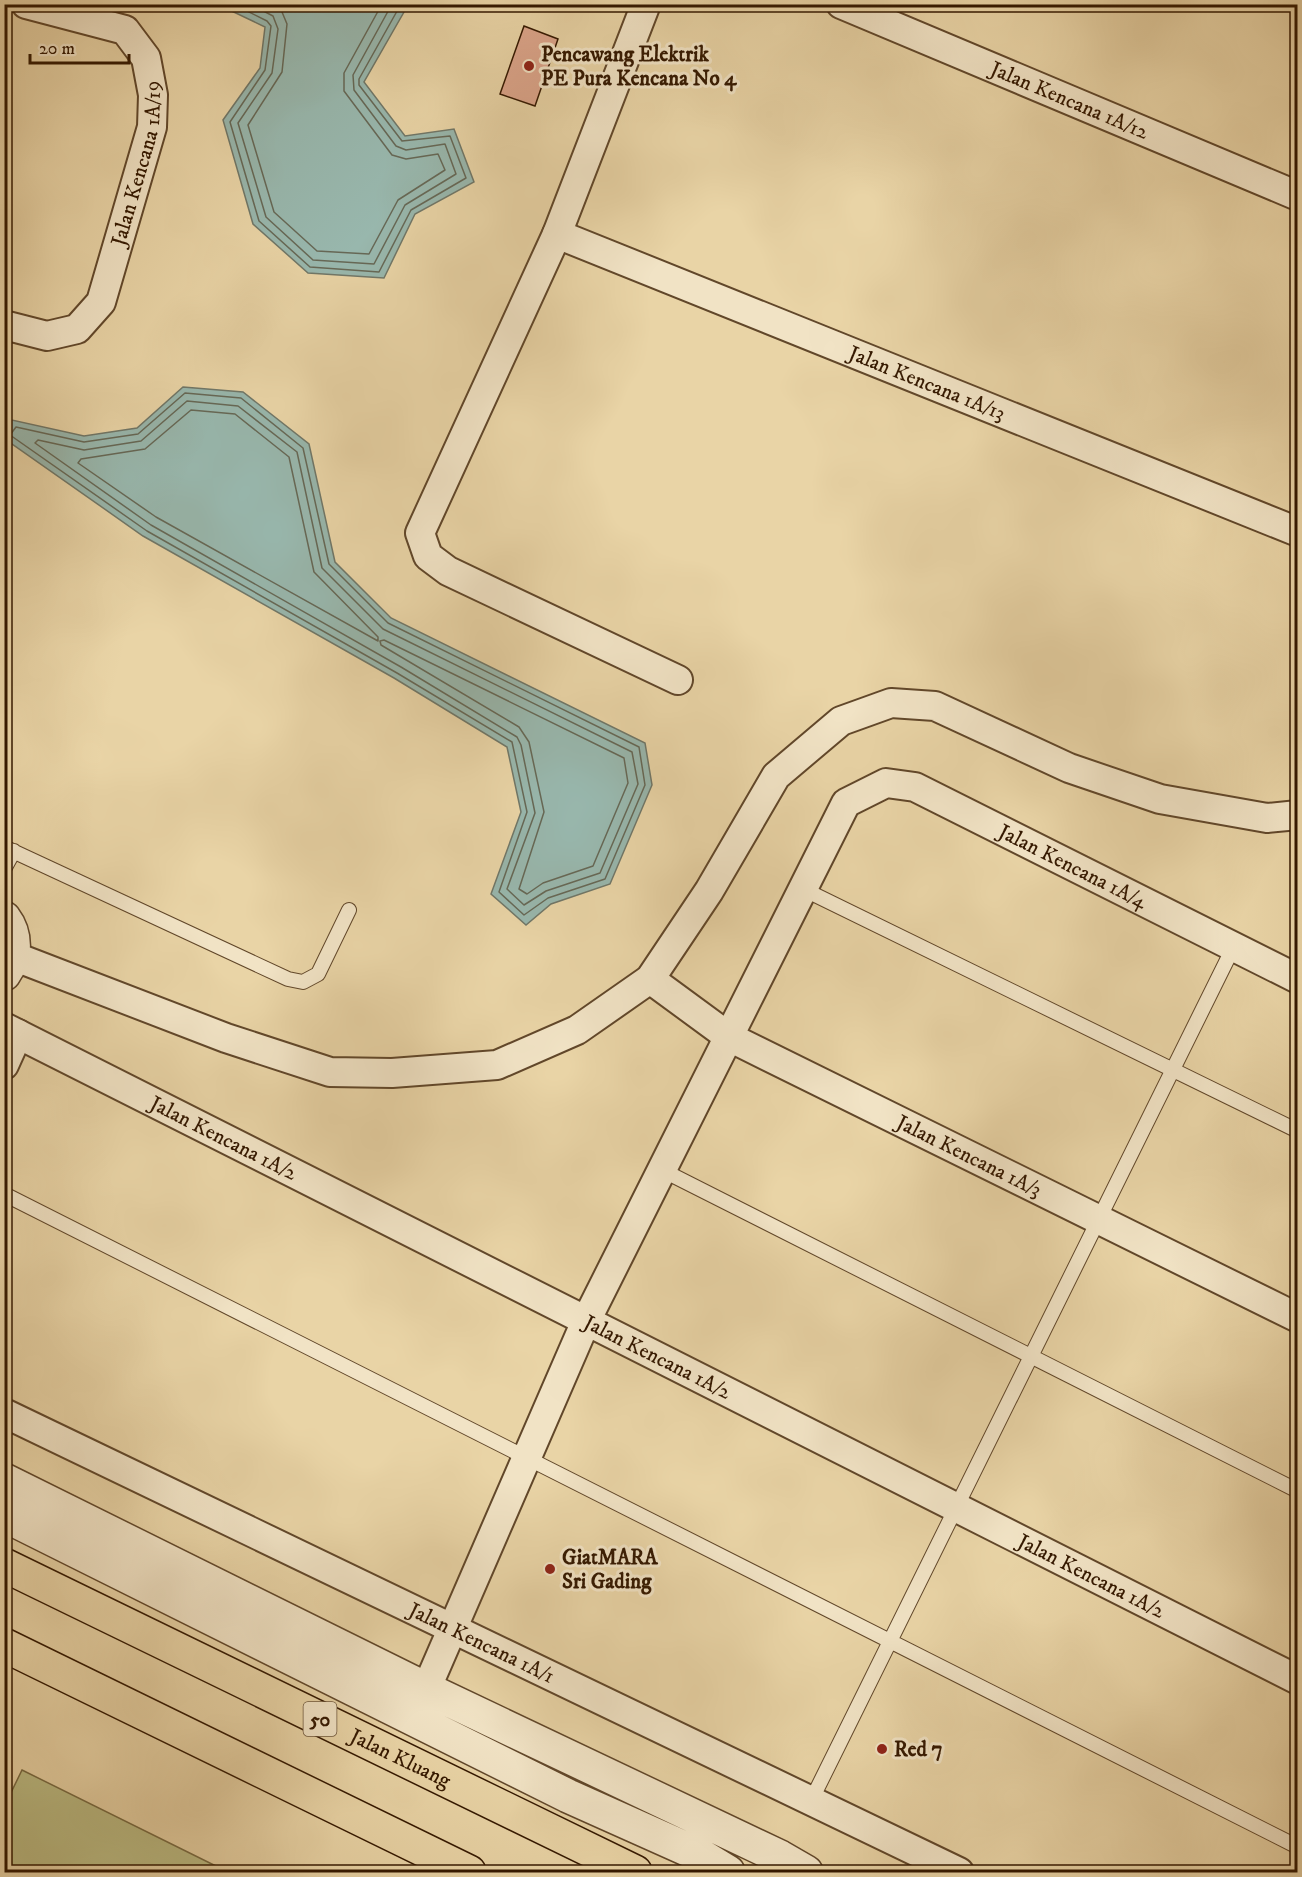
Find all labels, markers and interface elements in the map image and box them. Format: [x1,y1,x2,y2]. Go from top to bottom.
scale bar [30,27,129,65]
text: 20 m [39,38,75,60]
place label: Pencawang Elektrik PE Pura Kencana No 4 [541,42,737,92]
street label: Jalan Kencana 1A/12 [984,55,1153,146]
marker: Pencawang Elektrik PE Pura Kencana No 4 [522,59,536,73]
street label: Jalan Kencana 1A/19 [105,79,167,251]
street label: Jalan Kencana 1A/13 [843,340,1009,427]
street label: Jalan Kencana 1A/4 [992,818,1152,915]
street label: Jalan Kencana 1A/2 [144,1090,302,1187]
street label: Jalan Kencana 1A/3 [890,1109,1046,1203]
street label: Jalan Kencana 1A/2 [577,1309,736,1406]
street label: Jalan Kencana 1A/2 [1011,1528,1169,1625]
place label: GiatMARA Sri Gading [562,1545,658,1595]
marker: GiatMARA Sri Gading [543,1562,557,1576]
street label: Jalan Kencana 1A/1 [402,1597,558,1690]
road number: 50 [304,1702,336,1736]
street label: Jalan Kluang [344,1722,455,1795]
place label: Red 7 [894,1737,943,1763]
marker: Red 7 [875,1742,889,1756]

